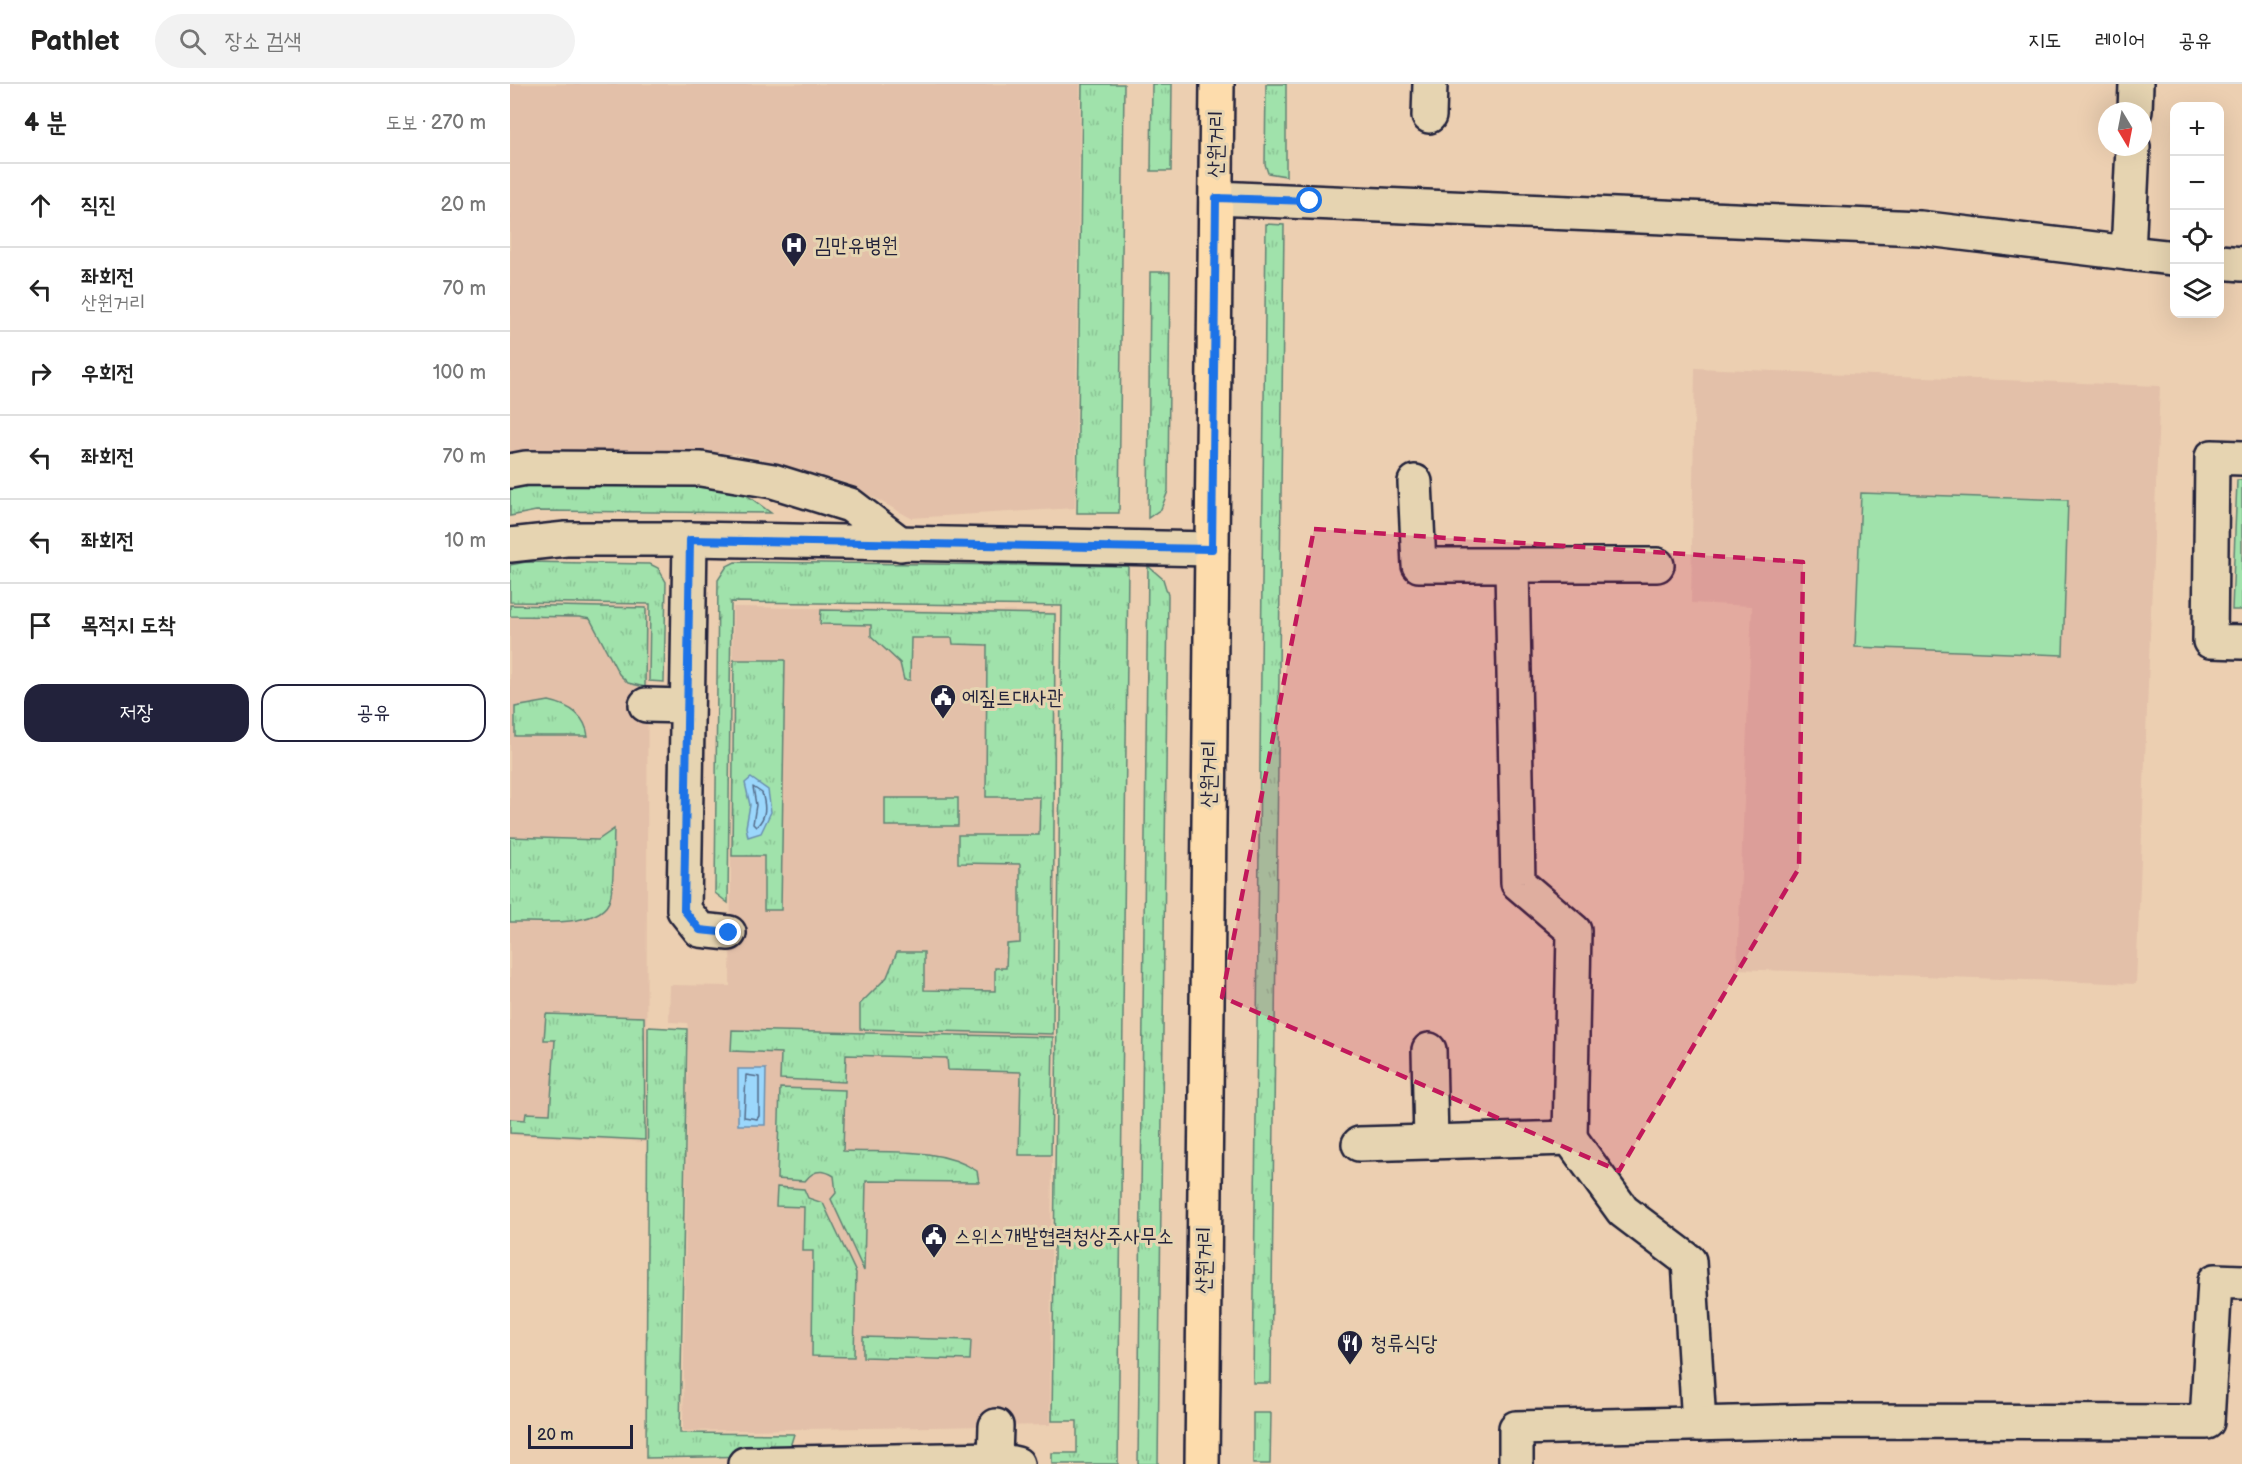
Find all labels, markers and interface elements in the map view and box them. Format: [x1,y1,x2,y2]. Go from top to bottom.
search box [155,14,575,68]
text: Pathlet [30,25,119,58]
icon: search [176,25,209,58]
text: 장소 검색 [224,28,301,55]
text: 지도 [2028,28,2062,53]
text: 레이어 [2095,28,2145,53]
text: 공유 [2178,28,2212,53]
north arrow [2098,102,2152,156]
map controls [2170,102,2224,318]
button: + [2170,102,2224,156]
text: 4 분 [24,108,67,139]
street label: 산원거리 [1203,110,1229,178]
text: 도보 · 270 m [385,111,486,135]
button: − [2170,156,2224,210]
route start [1296,187,1322,213]
icon: ahead [24,189,57,222]
text: 직진 [81,192,116,219]
text: 20 m [441,193,486,217]
button: locate [2170,210,2224,264]
hospital icon: 김만유병원 [779,230,809,268]
place label: 김만유병원 [814,233,899,258]
text: 좌회전 [81,264,134,291]
button: layers [2170,264,2224,318]
icon: left [24,273,57,306]
text: 70 m [442,277,486,301]
text: 산원거리 [81,291,145,315]
icon: right [24,357,57,390]
text: 우회전 [81,360,134,387]
text: 100 m [433,361,486,385]
icon: left [24,441,57,474]
text: 좌회전 [81,444,134,471]
text: 70 m [442,445,486,469]
icon: left [24,525,57,558]
text: 좌회전 [81,528,134,555]
text: 10 m [445,529,486,553]
icon: arrive [24,609,57,642]
text: 목적지 도착 [81,612,175,639]
public building icon: 에짚트대사관 [928,682,958,720]
button: 저장 [24,684,249,742]
button: 공유 [261,684,486,742]
place label: 에짚트대사관 [962,685,1063,710]
street label: 산원거리 [1196,740,1222,808]
route end [715,919,741,945]
public building icon: 스위스개발협력청상주사무소 [919,1221,949,1259]
place label: 스위스개발협력청상주사무소 [954,1224,1174,1249]
street label: 산원거리 [1191,1226,1217,1294]
restaurant icon: 청류식당 [1335,1328,1365,1366]
place label: 청류식당 [1370,1331,1438,1356]
scale bar [528,1422,633,1450]
text: 20 m [537,1426,573,1445]

